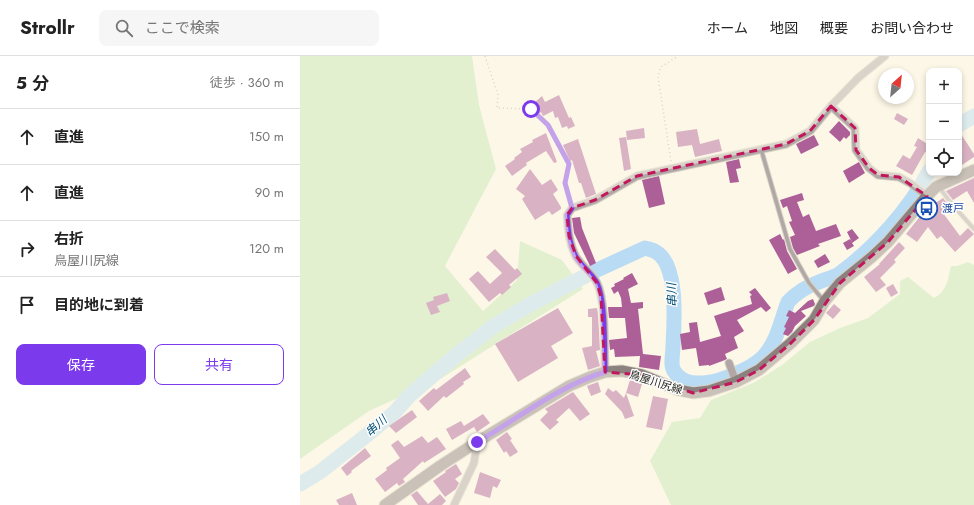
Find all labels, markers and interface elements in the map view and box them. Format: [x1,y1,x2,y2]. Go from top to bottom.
search box [99,10,379,46]
text: Strollr [20,14,75,41]
icon: search [113,17,135,39]
text: ここで検索 [145,17,220,39]
text: ホーム [706,18,748,38]
text: 地図 [770,18,798,38]
text: 概要 [820,18,848,38]
text: お問い合わせ [870,18,954,38]
north arrow [878,68,914,104]
map controls [926,68,962,176]
button: + [926,68,962,104]
text: 5 分 [16,71,49,95]
text: 徒歩 · 360 m [210,73,284,92]
route start [522,100,540,118]
button: − [926,104,962,140]
icon: ahead [16,126,38,148]
text: 直進 [54,126,84,148]
text: 150 m [249,127,284,146]
button: locate [926,140,962,176]
icon: ahead [16,182,38,204]
text: 直進 [54,182,84,204]
text: 90 m [255,183,284,202]
bus stop icon: 渡戸 [913,195,939,221]
place label: 渡戸 [942,200,964,216]
text: 右折 [54,228,84,250]
icon: right [16,238,38,260]
text: 120 m [249,239,284,258]
text: 鳥屋川尻線 [54,251,119,270]
water label: 串川 [662,281,682,307]
icon: arrive [16,294,38,316]
text: 目的地に到着 [54,294,144,316]
button: 保存 [16,344,146,385]
button: 共有 [154,344,284,385]
street label: 鳥屋川尻線 [627,366,685,398]
water label: 串川 [361,410,392,441]
route end [468,433,486,451]

